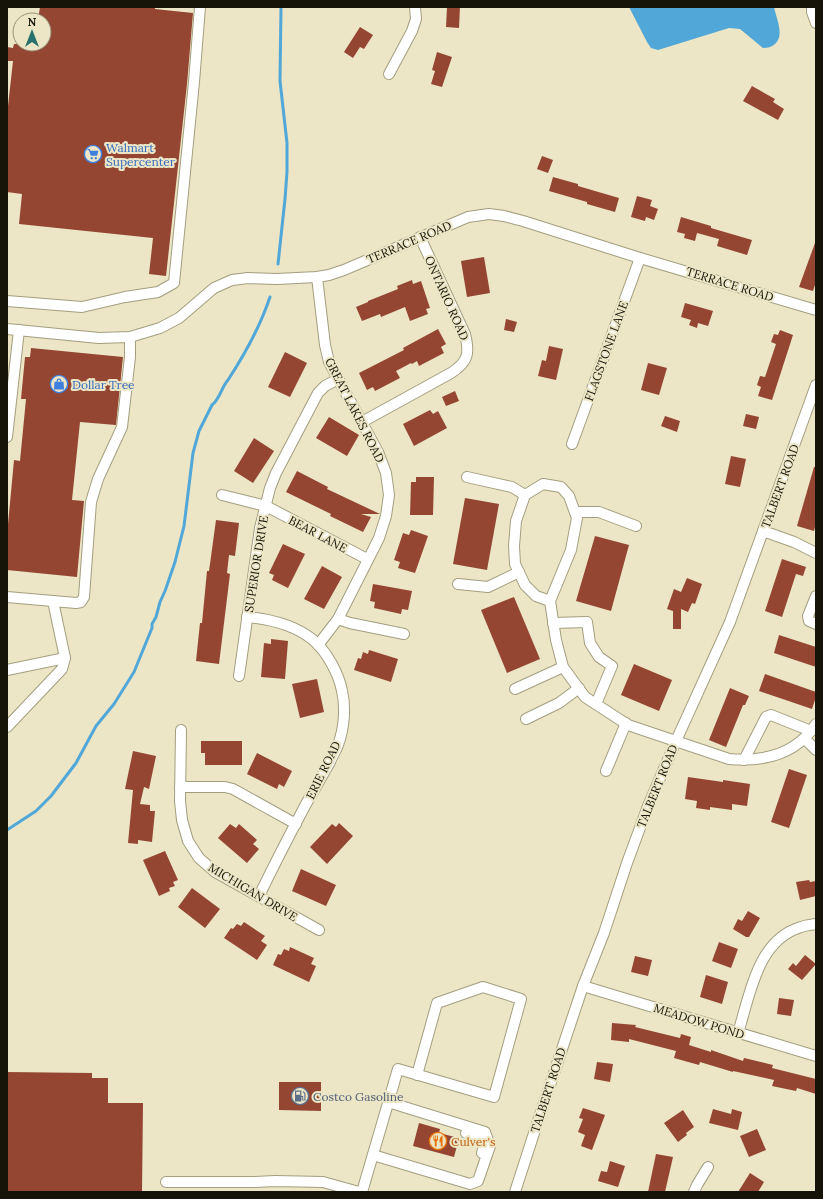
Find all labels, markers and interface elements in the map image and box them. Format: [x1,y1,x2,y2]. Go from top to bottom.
north arrow [12,12,52,52]
text: N [28,15,37,29]
place label: Walmart Supercenter [106,140,176,169]
supermarket icon: Walmart Supercenter [83,144,103,164]
street label: TERRACE ROAD [364,217,454,267]
street label: ONTARIO ROAD [422,253,472,343]
street label: TERRACE ROAD [684,264,776,304]
street label: FLAGSTONE LANE [581,299,631,403]
street label: GREAT LAKES ROAD [322,355,388,465]
shop icon: Dollar Tree [49,374,69,394]
place label: Dollar Tree [72,377,135,392]
street label: TALBERT ROAD [758,442,802,530]
street label: BEAR LANE [286,512,350,556]
street label: SUPERIOR DRIVE [241,515,271,613]
street label: ERIE ROAD [302,738,344,802]
street label: TALBERT ROAD [633,742,681,830]
street label: MICHIGAN DRIVE [206,860,300,924]
street label: MEADOW POND [652,1000,746,1042]
street label: TALBERT ROAD [527,1046,569,1134]
fuel station icon: Costco Gasoline [290,1086,310,1106]
place label: Costco Gasoline [313,1089,404,1104]
restaurant icon: Culver's [428,1131,448,1151]
place label: Culver's [451,1134,496,1149]

